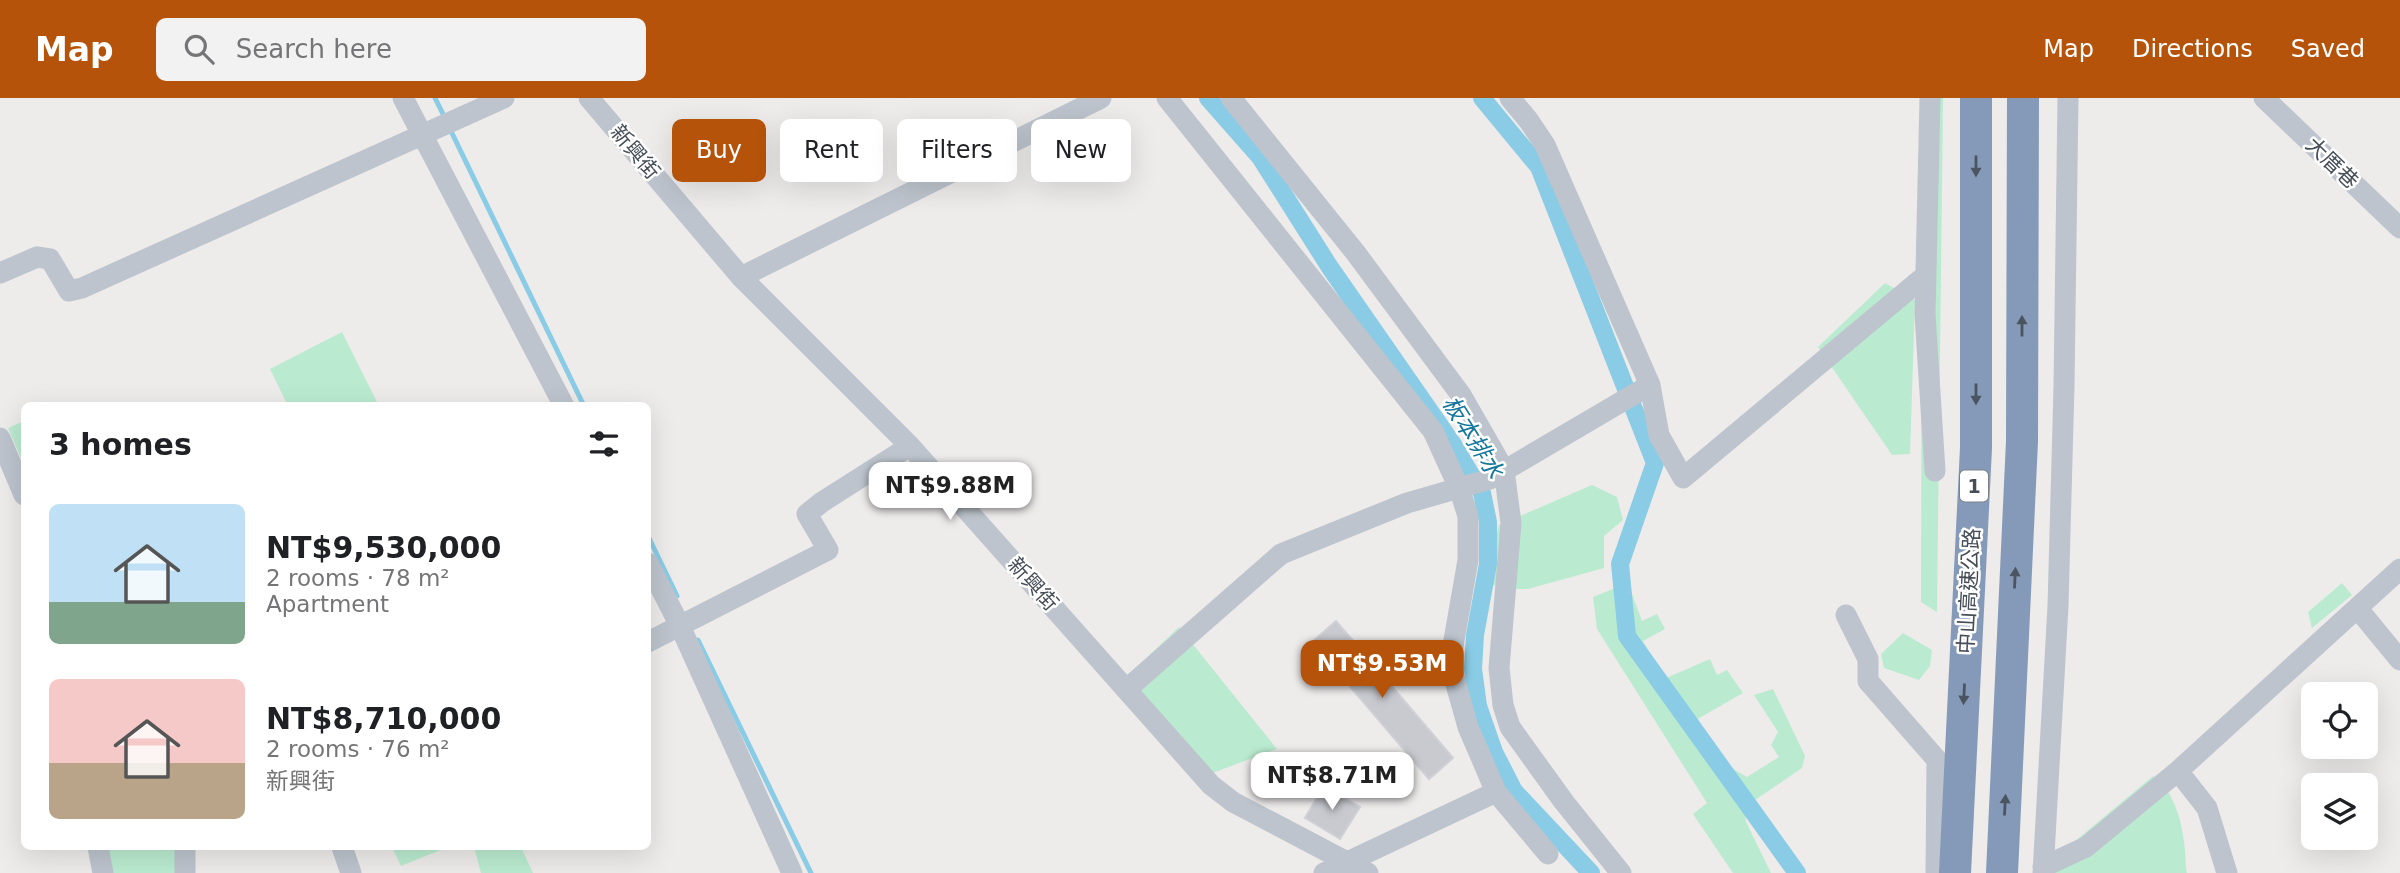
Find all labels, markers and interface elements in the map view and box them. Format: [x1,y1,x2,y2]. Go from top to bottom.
search box [156,18,646,81]
text: Map [35,30,114,69]
icon: search [180,30,218,68]
text: Search here [236,34,392,64]
text: Map [2043,35,2094,63]
text: Directions [2132,35,2253,63]
text: Saved [2291,35,2365,63]
chip: Buy [672,119,766,182]
chip: Rent [780,119,883,182]
chip: Filters [897,119,1017,182]
chip: New [1031,119,1131,182]
street label: 新興街 [606,120,664,184]
street label: 大厝巷 [2301,132,2363,194]
one-way arrow [1970,155,1982,177]
one-way arrow [2016,314,2028,336]
one-way arrow [1970,383,1982,405]
water label: 板本排水 [1438,391,1509,484]
icon: filters [585,425,623,463]
text: 3 homes [49,427,192,462]
pin: NT$9.88M [878,462,1022,522]
road number: 1 [1960,470,1988,502]
text: NT$9.88M [885,472,1015,498]
street label: 中山高速公路 [1954,527,1984,655]
text: NT$9,530,000 [266,530,501,565]
icon: home [105,532,189,616]
street label: 新興街 [1003,553,1063,615]
text: 2 rooms · 78 m² [266,565,450,591]
one-way arrow [2010,566,2021,588]
text: Apartment [266,591,389,617]
pin: NT$9.53M [1310,640,1454,700]
text: NT$9.53M [1317,650,1447,676]
map controls [2301,682,2378,850]
button: locate [2301,682,2378,759]
one-way arrow [1958,684,1969,706]
text: NT$8,710,000 [266,701,501,736]
icon: home [105,707,189,791]
text: 2 rooms · 76 m² [266,736,450,762]
pin: NT$8.71M [1260,752,1404,812]
text: NT$8.71M [1267,762,1397,788]
text: 新興街 [266,768,335,794]
button: layers [2301,773,2378,850]
one-way arrow [1999,794,2010,816]

